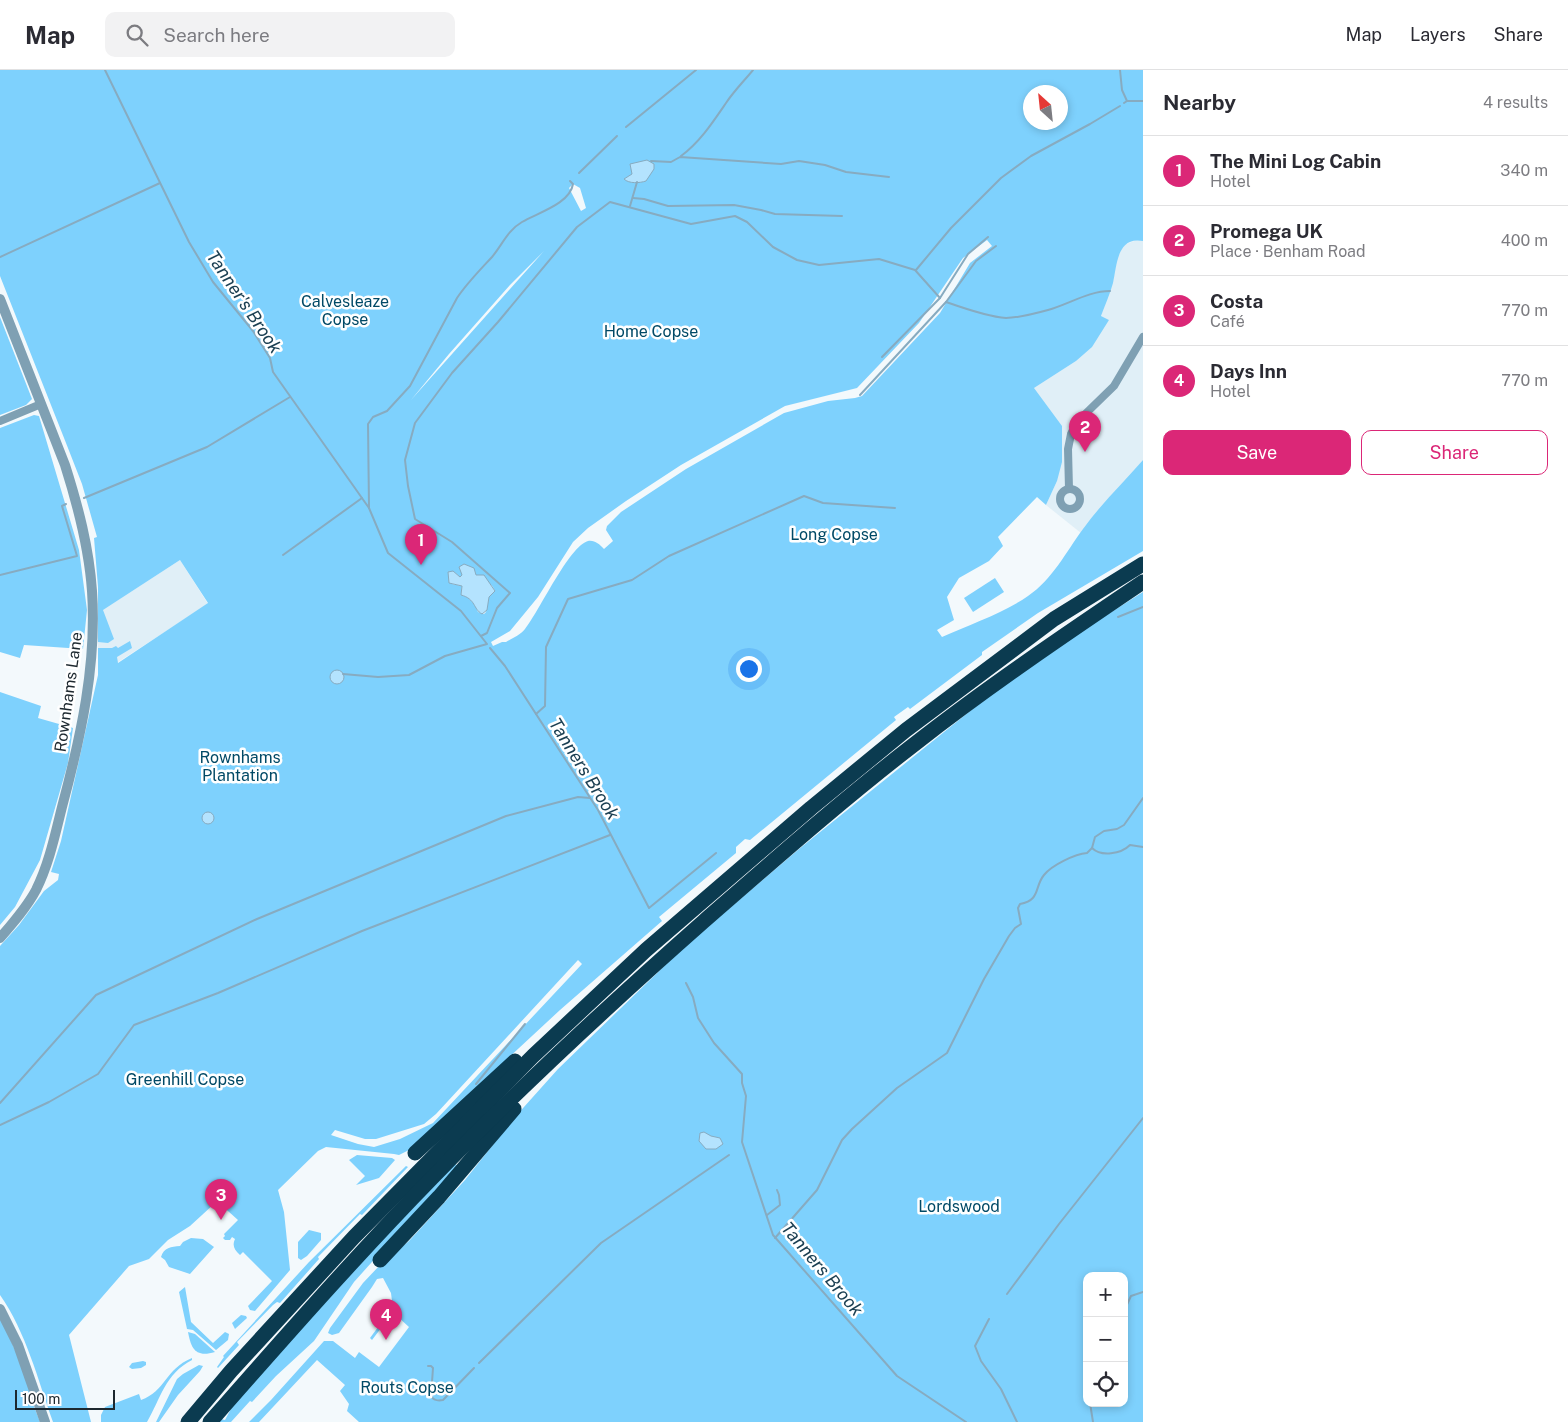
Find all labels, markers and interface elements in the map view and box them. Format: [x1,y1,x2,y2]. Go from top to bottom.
search box [105,12,455,57]
text: Map [25,21,75,49]
icon: search [123,21,151,49]
text: Search here [163,24,270,46]
text: Map [1346,24,1382,45]
text: Layers [1410,24,1466,45]
text: Share [1494,24,1543,45]
north arrow [1023,85,1068,130]
text: Nearby [1163,90,1236,115]
text: 4 results [1483,93,1548,112]
text: The Mini Log Cabin [1210,150,1381,172]
text: 1 [1176,161,1182,180]
text: 340 m [1500,161,1548,180]
text: Hotel [1210,172,1251,191]
text: Promega UK [1210,220,1323,242]
text: 2 [1174,231,1184,250]
text: 400 m [1501,231,1548,250]
text: Place · Benham Road [1210,242,1366,261]
water label: Tanner's Brook [202,246,287,357]
text: Costa [1210,290,1263,312]
park label: Calvesleaze Copse [301,292,389,329]
text: 3 [1174,301,1184,320]
text: 770 m [1501,301,1548,320]
text: Café [1210,312,1245,331]
park label: Home Copse [604,322,698,341]
text: Days Inn [1210,360,1287,382]
text: 4 [1174,371,1184,390]
text: 770 m [1501,371,1548,390]
text: Hotel [1210,382,1251,401]
pin: 2 [1069,411,1101,452]
button: Save [1163,430,1351,475]
button: Share [1361,430,1548,475]
pin: 1 [405,524,437,565]
park label: Long Copse [790,525,878,544]
street label: Rownhams Lane [51,631,86,753]
your location [736,656,762,682]
water label: Tanners Brook [545,714,624,824]
park label: Rownhams Plantation [199,748,281,785]
park label: Greenhill Copse [126,1070,244,1089]
pin: 3 [205,1179,237,1220]
park label: Lordswood [918,1197,1000,1216]
water label: Tanners Brook [777,1218,868,1320]
map controls [1083,1272,1128,1407]
button: + [1083,1272,1128,1317]
pin: 4 [370,1299,402,1340]
button: − [1083,1317,1128,1362]
button: locate [1083,1362,1128,1407]
park label: Routs Copse [360,1378,454,1397]
scale bar [15,1387,115,1410]
text: 100 m [22,1391,60,1407]

